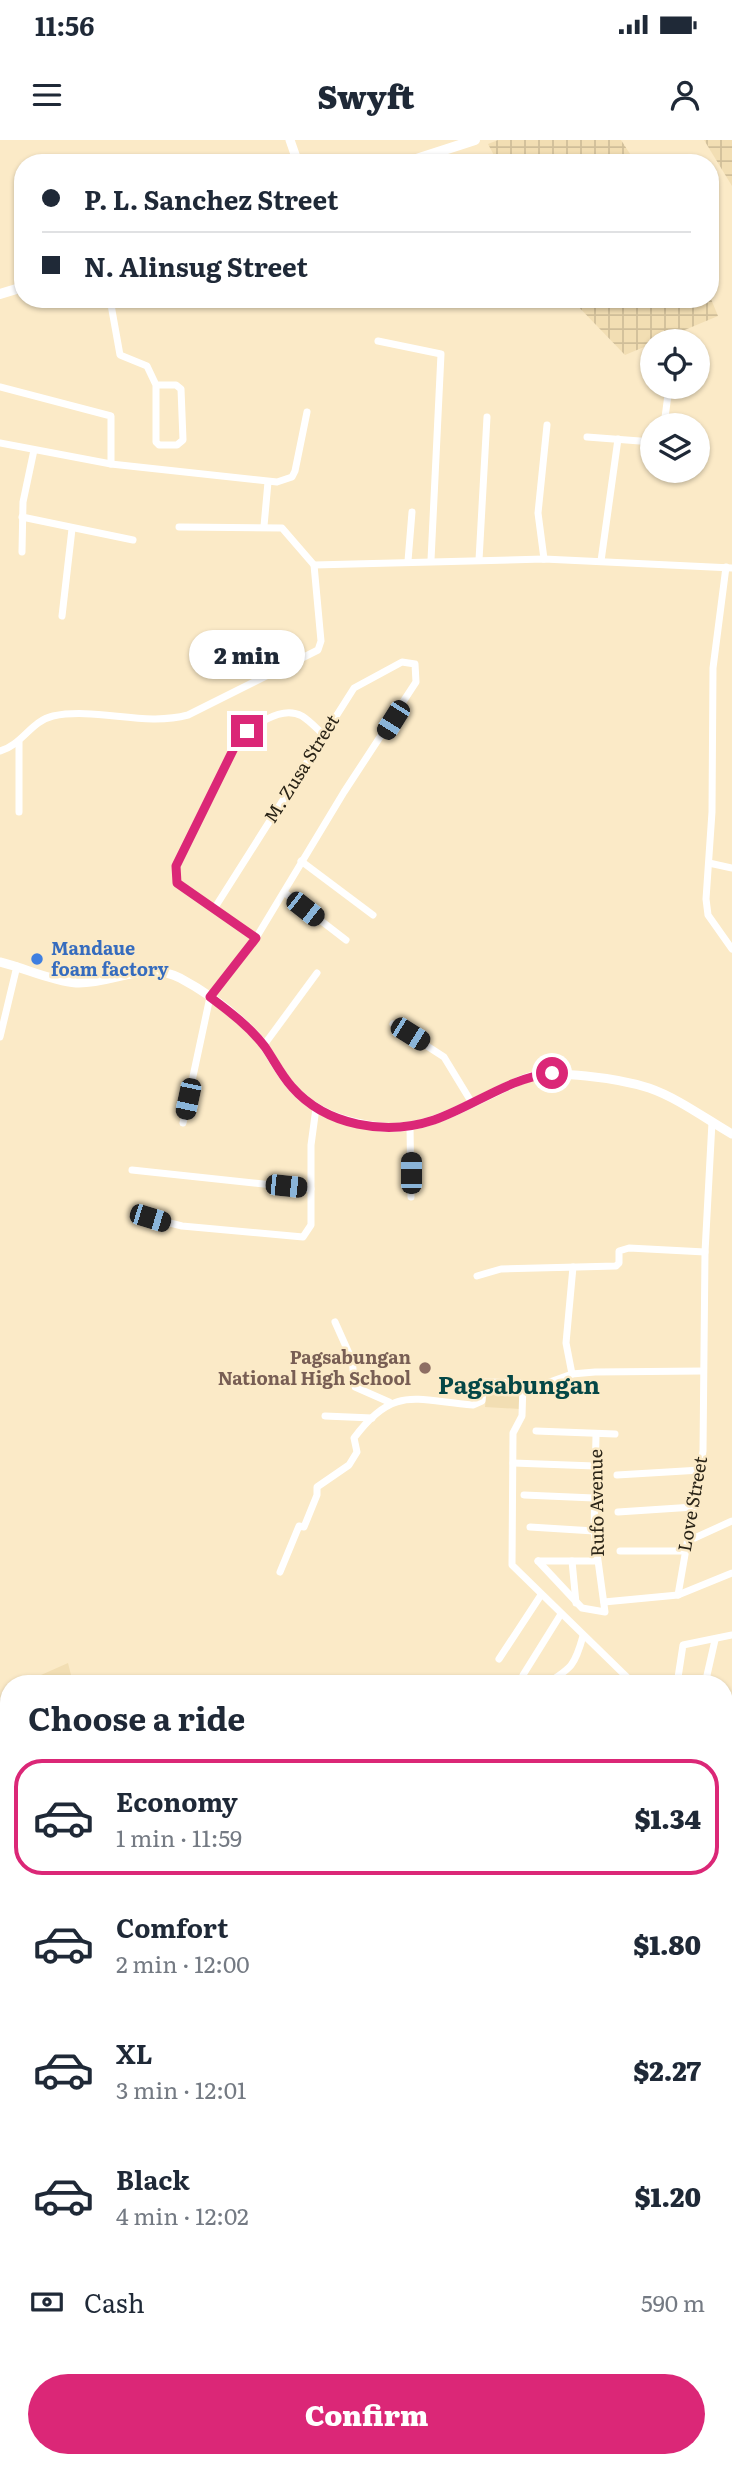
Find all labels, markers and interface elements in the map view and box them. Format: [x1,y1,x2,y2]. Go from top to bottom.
text: 11:56 [35,5,94,44]
text: Swyft [317,71,415,119]
icon: menu [28,76,66,114]
icon: person [666,76,704,114]
text: P. L. Sanchez Street [84,179,338,218]
text: N. Alinsug Street [84,246,308,285]
map controls [640,329,710,483]
button: locate [640,329,710,399]
button: layers [640,413,710,483]
callout: 2 min [189,630,305,678]
text: 2 min [214,637,280,671]
car [373,697,414,743]
street label: M. Zusa Street [257,708,345,828]
route end [231,715,263,747]
car [282,888,329,930]
place label: Mandaue foam factory [51,934,169,982]
marker: Mandaue foam factory [29,951,45,967]
car [387,1014,434,1054]
route start [536,1057,568,1089]
car [174,1076,203,1122]
car [401,1152,422,1194]
car [265,1173,308,1199]
car [127,1202,174,1234]
place label: Pagsabungan National High School [218,1343,411,1391]
marker: Pagsabungan National High School [417,1360,433,1376]
district label: Pagsabungan [438,1366,600,1401]
street label: Rufo Avenue [581,1449,610,1557]
street label: Love Street [670,1453,713,1554]
text: Choose a ride [28,1693,245,1741]
text: Economy [116,1781,238,1820]
icon: car [32,1786,95,1849]
text: $1.34 [634,1798,701,1837]
text: 1 min · 11:59 [116,1820,242,1854]
text: Comfort [116,1907,228,1946]
icon: car [32,1912,95,1975]
text: $1.80 [633,1924,701,1963]
text: 2 min · 12:00 [116,1946,250,1980]
text: XL [116,2033,153,2072]
icon: car [32,2038,95,2101]
text: $2.27 [633,2050,701,2089]
text: 3 min · 12:01 [116,2072,246,2106]
text: Black [116,2159,190,2198]
icon: car [32,2164,95,2227]
text: $1.20 [635,2176,701,2215]
text: 4 min · 12:02 [116,2198,249,2232]
text: Cash [84,2282,145,2321]
icon: cash [28,2283,66,2321]
text: 590 m [641,2285,705,2319]
button: Confirm [28,2374,705,2454]

